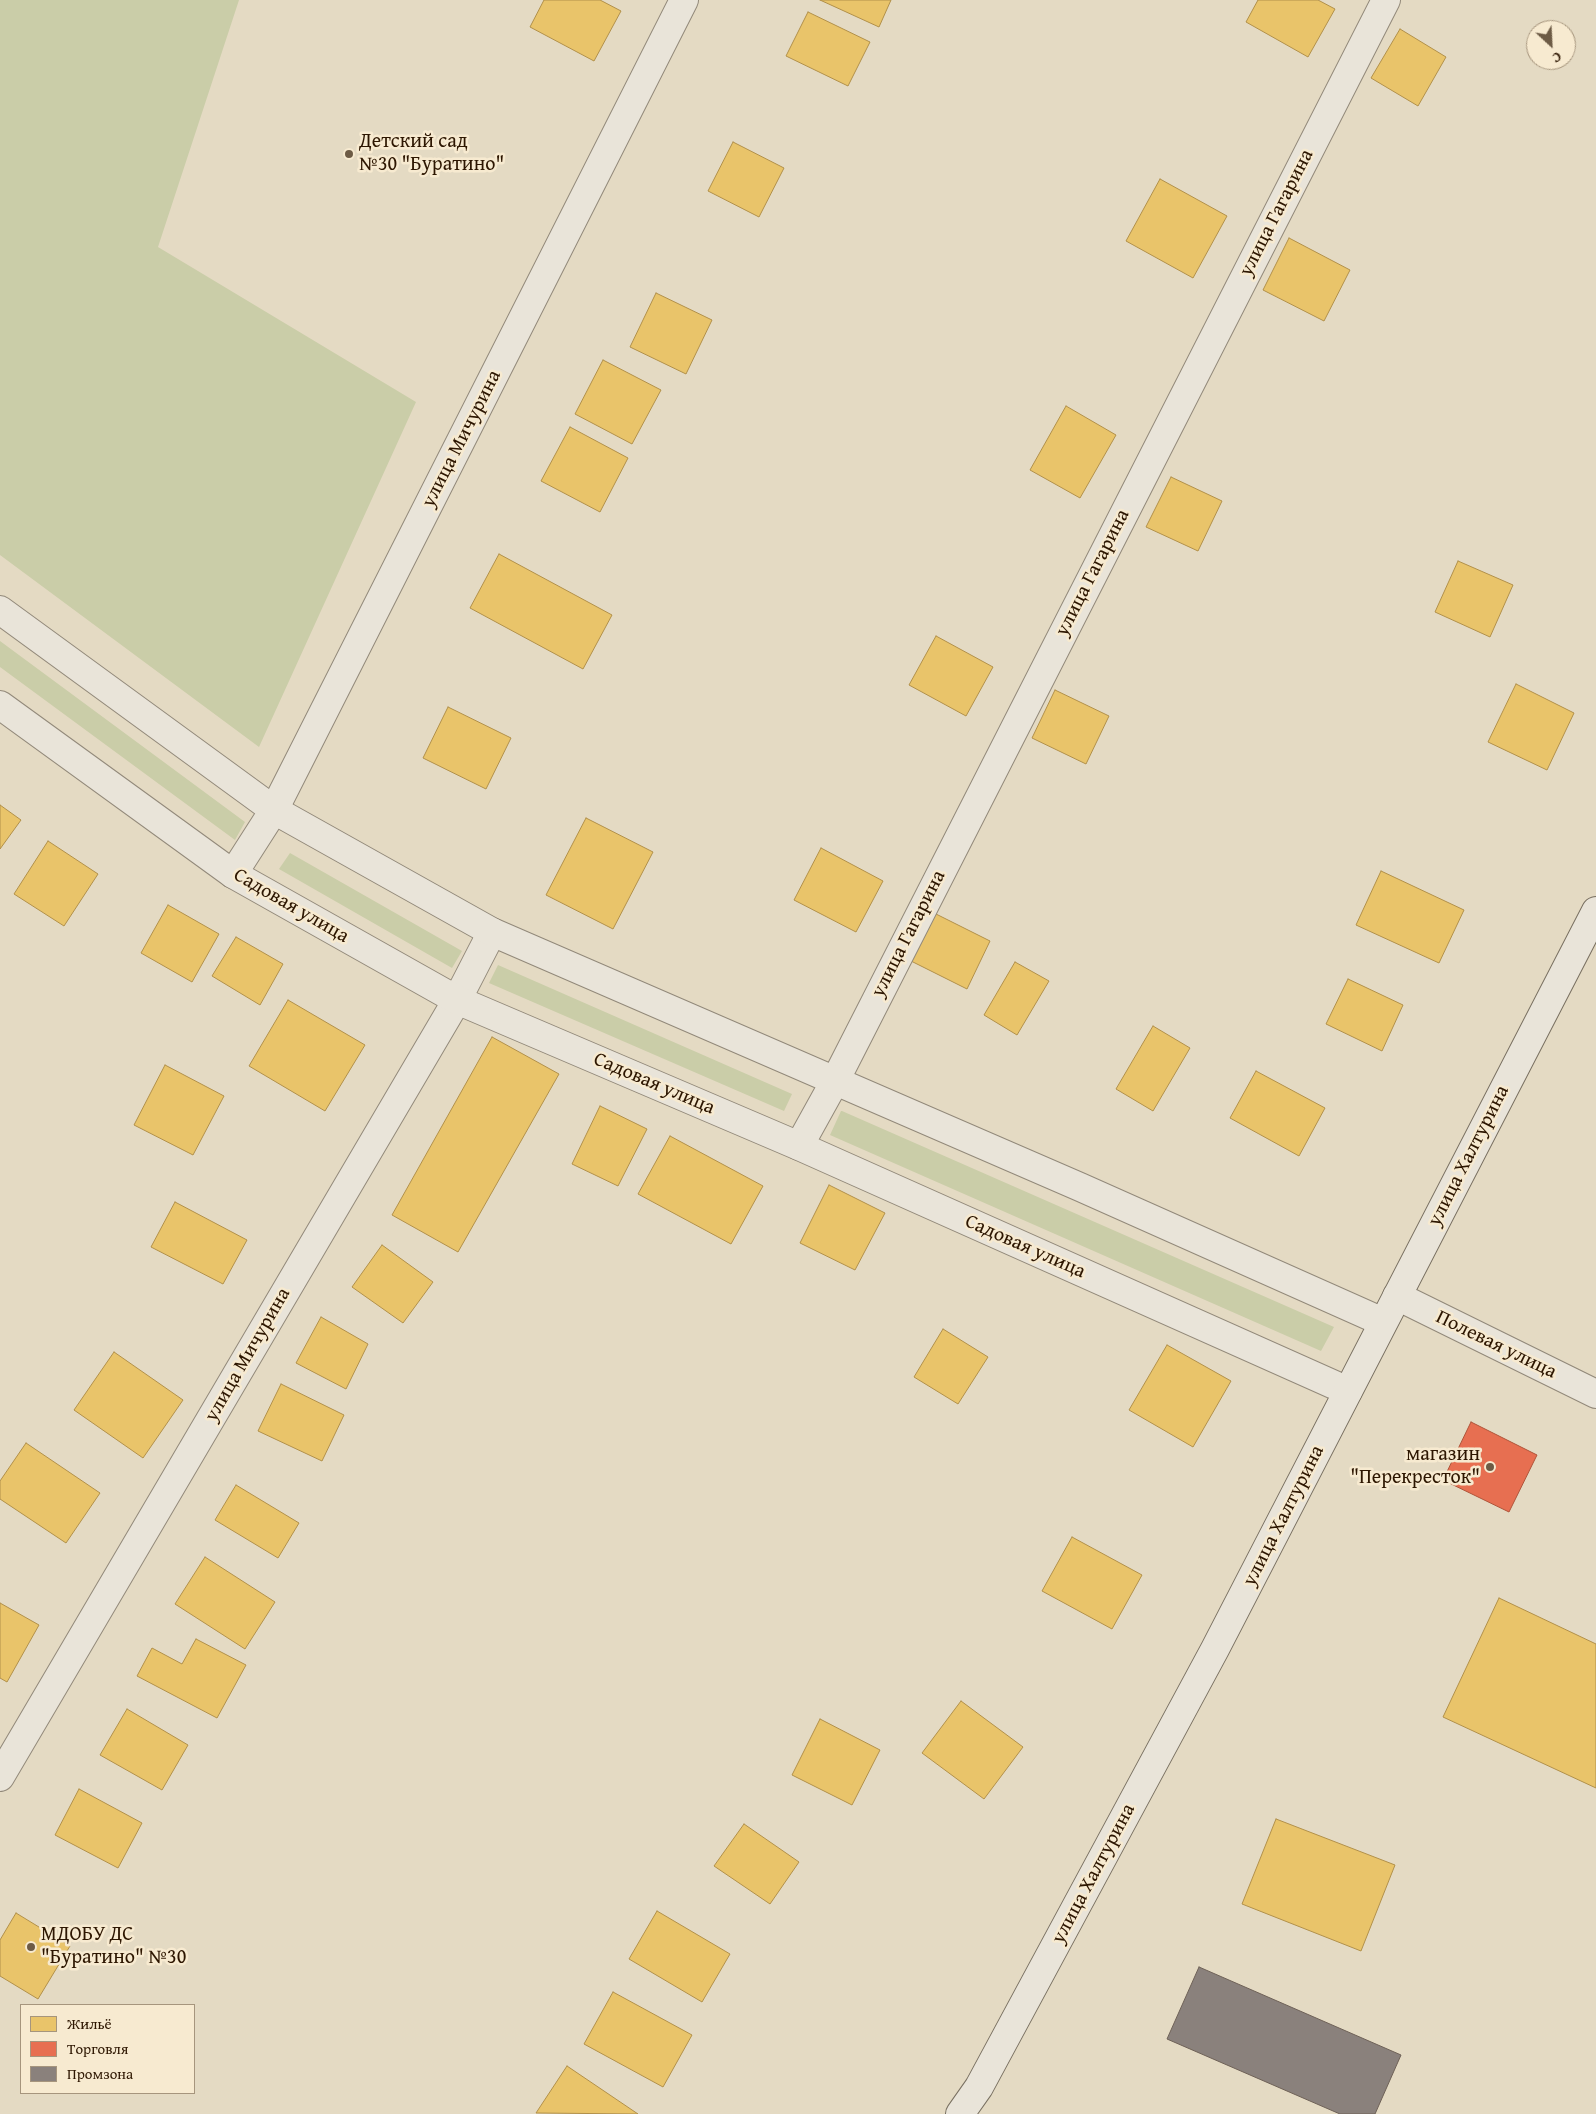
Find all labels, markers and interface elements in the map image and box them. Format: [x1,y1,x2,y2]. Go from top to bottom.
north arrow [1526,20,1576,70]
text: С [1549,47,1565,68]
place label: Детский сад №30 "Буратино" [359,130,504,177]
street label: улица Гагарина [1235,145,1319,281]
marker: Детский сад №30 "Буратино" [343,148,355,160]
street label: улица Мичурина [417,366,507,512]
street label: улица Гагарина [1051,505,1135,641]
street label: Садовая улица [229,863,353,949]
street label: улица Гагарина [867,866,951,1002]
street label: Садовая улица [590,1048,718,1120]
street label: улица Халтурина [1423,1082,1515,1230]
street label: Садовая улица [961,1210,1089,1284]
street label: улица Мичурина [200,1284,296,1426]
street label: Полевая улица [1432,1305,1560,1385]
street label: улица Халтурина [1238,1442,1330,1590]
place label: магазин "Перекресток" [1350,1443,1480,1490]
marker: магазин "Перекресток" [1484,1461,1496,1473]
street label: улица Халтурина [1047,1800,1141,1948]
place label: МДОБУ ДС "Буратино" №30 [41,1923,186,1970]
marker: МДОБУ ДС "Буратино" №30 [25,1941,37,1953]
legend [20,2004,195,2094]
text: Жильё [67,2013,112,2034]
text: Торговля [67,2038,128,2059]
text: Промзона [67,2063,133,2084]

